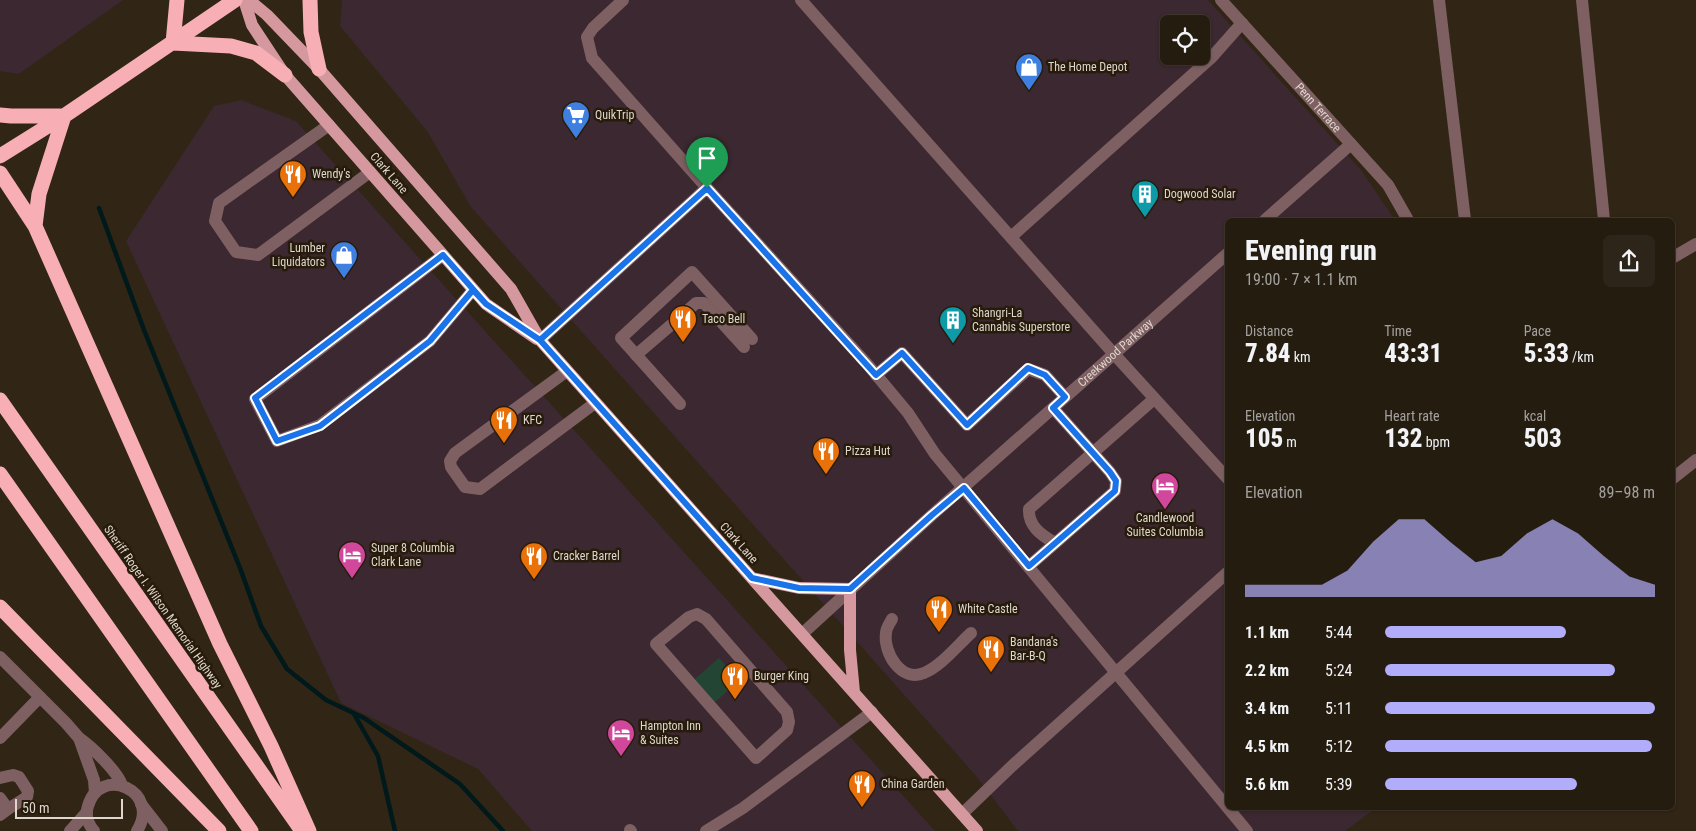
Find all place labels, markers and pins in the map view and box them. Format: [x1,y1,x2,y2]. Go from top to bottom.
shop icon: The Home Depot [1014,52,1044,91]
place label: The Home Depot [1048,60,1128,74]
supermarket icon: QuikTrip [561,100,591,139]
place label: QuikTrip [595,108,634,122]
pin [686,137,728,188]
restaurant icon: Wendy's [278,159,308,198]
place label: Wendy's [312,167,351,181]
building icon: Dogwood Solar [1130,179,1160,218]
place label: Dogwood Solar [1164,187,1236,201]
shop icon: Lumber Liquidators [329,240,359,279]
place label: Lumber Liquidators [272,241,325,269]
restaurant icon: Taco Bell [668,304,698,343]
building icon: Shangri-La Cannabis Superstore [938,305,968,344]
place label: Shangri-La Cannabis Superstore [972,306,1071,334]
place label: Taco Bell [702,312,745,326]
restaurant icon: KFC [489,405,519,444]
place label: KFC [523,413,542,427]
restaurant icon: Pizza Hut [811,436,841,475]
place label: Pizza Hut [845,444,891,458]
hotel icon: Candlewood Suites Columbia [1150,471,1180,510]
place label: Candlewood Suites Columbia [1126,511,1204,539]
hotel icon: Super 8 Columbia Clark Lane [337,540,367,579]
place label: Super 8 Columbia Clark Lane [371,541,455,569]
restaurant icon: Cracker Barrel [519,541,549,580]
place label: Cracker Barrel [553,549,620,563]
restaurant icon: White Castle [924,594,954,633]
place label: White Castle [958,602,1018,616]
restaurant icon: Bandana's Bar-B-Q [976,634,1006,673]
place label: Bandana's Bar-B-Q [1010,635,1058,663]
restaurant icon: Burger King [720,661,750,700]
place label: Burger King [754,669,809,683]
hotel icon: Hampton Inn & Suites [606,718,636,757]
place label: Hampton Inn & Suites [640,719,701,747]
restaurant icon: China Garden [847,769,877,808]
place label: China Garden [881,777,945,791]

